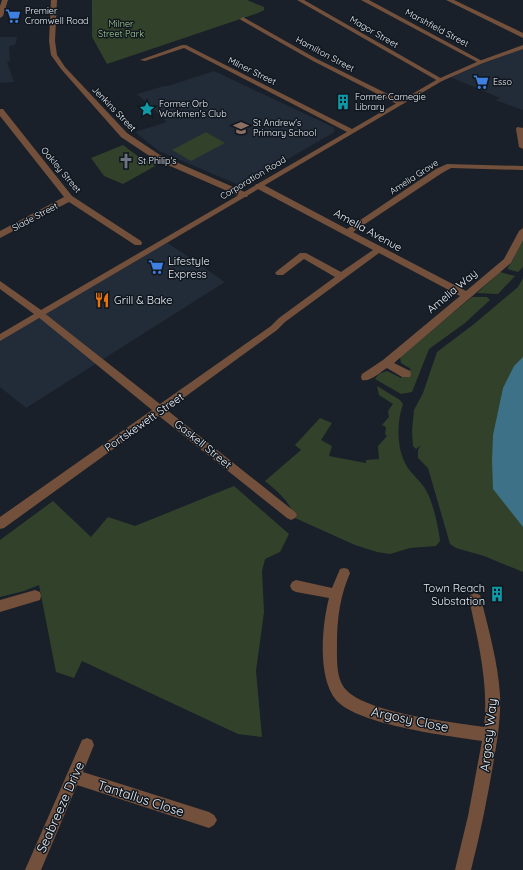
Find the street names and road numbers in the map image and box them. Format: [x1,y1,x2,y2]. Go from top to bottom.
street label: Marshfield Street [404,6,471,49]
street label: Magor Street [348,13,401,50]
street label: Hamilton Street [294,33,356,74]
street label: Milner Street [226,54,278,87]
street label: Jenkins Street [90,84,139,134]
street label: Oakley Street [39,145,84,195]
street label: Corporation Road [218,154,288,202]
street label: Amelia Grove [387,157,440,196]
street label: Slade Street [10,200,60,233]
street label: Amelia Avenue [332,206,404,254]
street label: Amelia Way [424,266,480,316]
street label: Portskewett Street [102,389,186,454]
street label: Gaskell Street [172,417,235,472]
street label: Argosy Way [476,698,500,772]
street label: Argosy Close [370,703,450,735]
street label: Seabreeze Drive [33,759,87,855]
street label: Tantallus Close [96,777,186,819]

